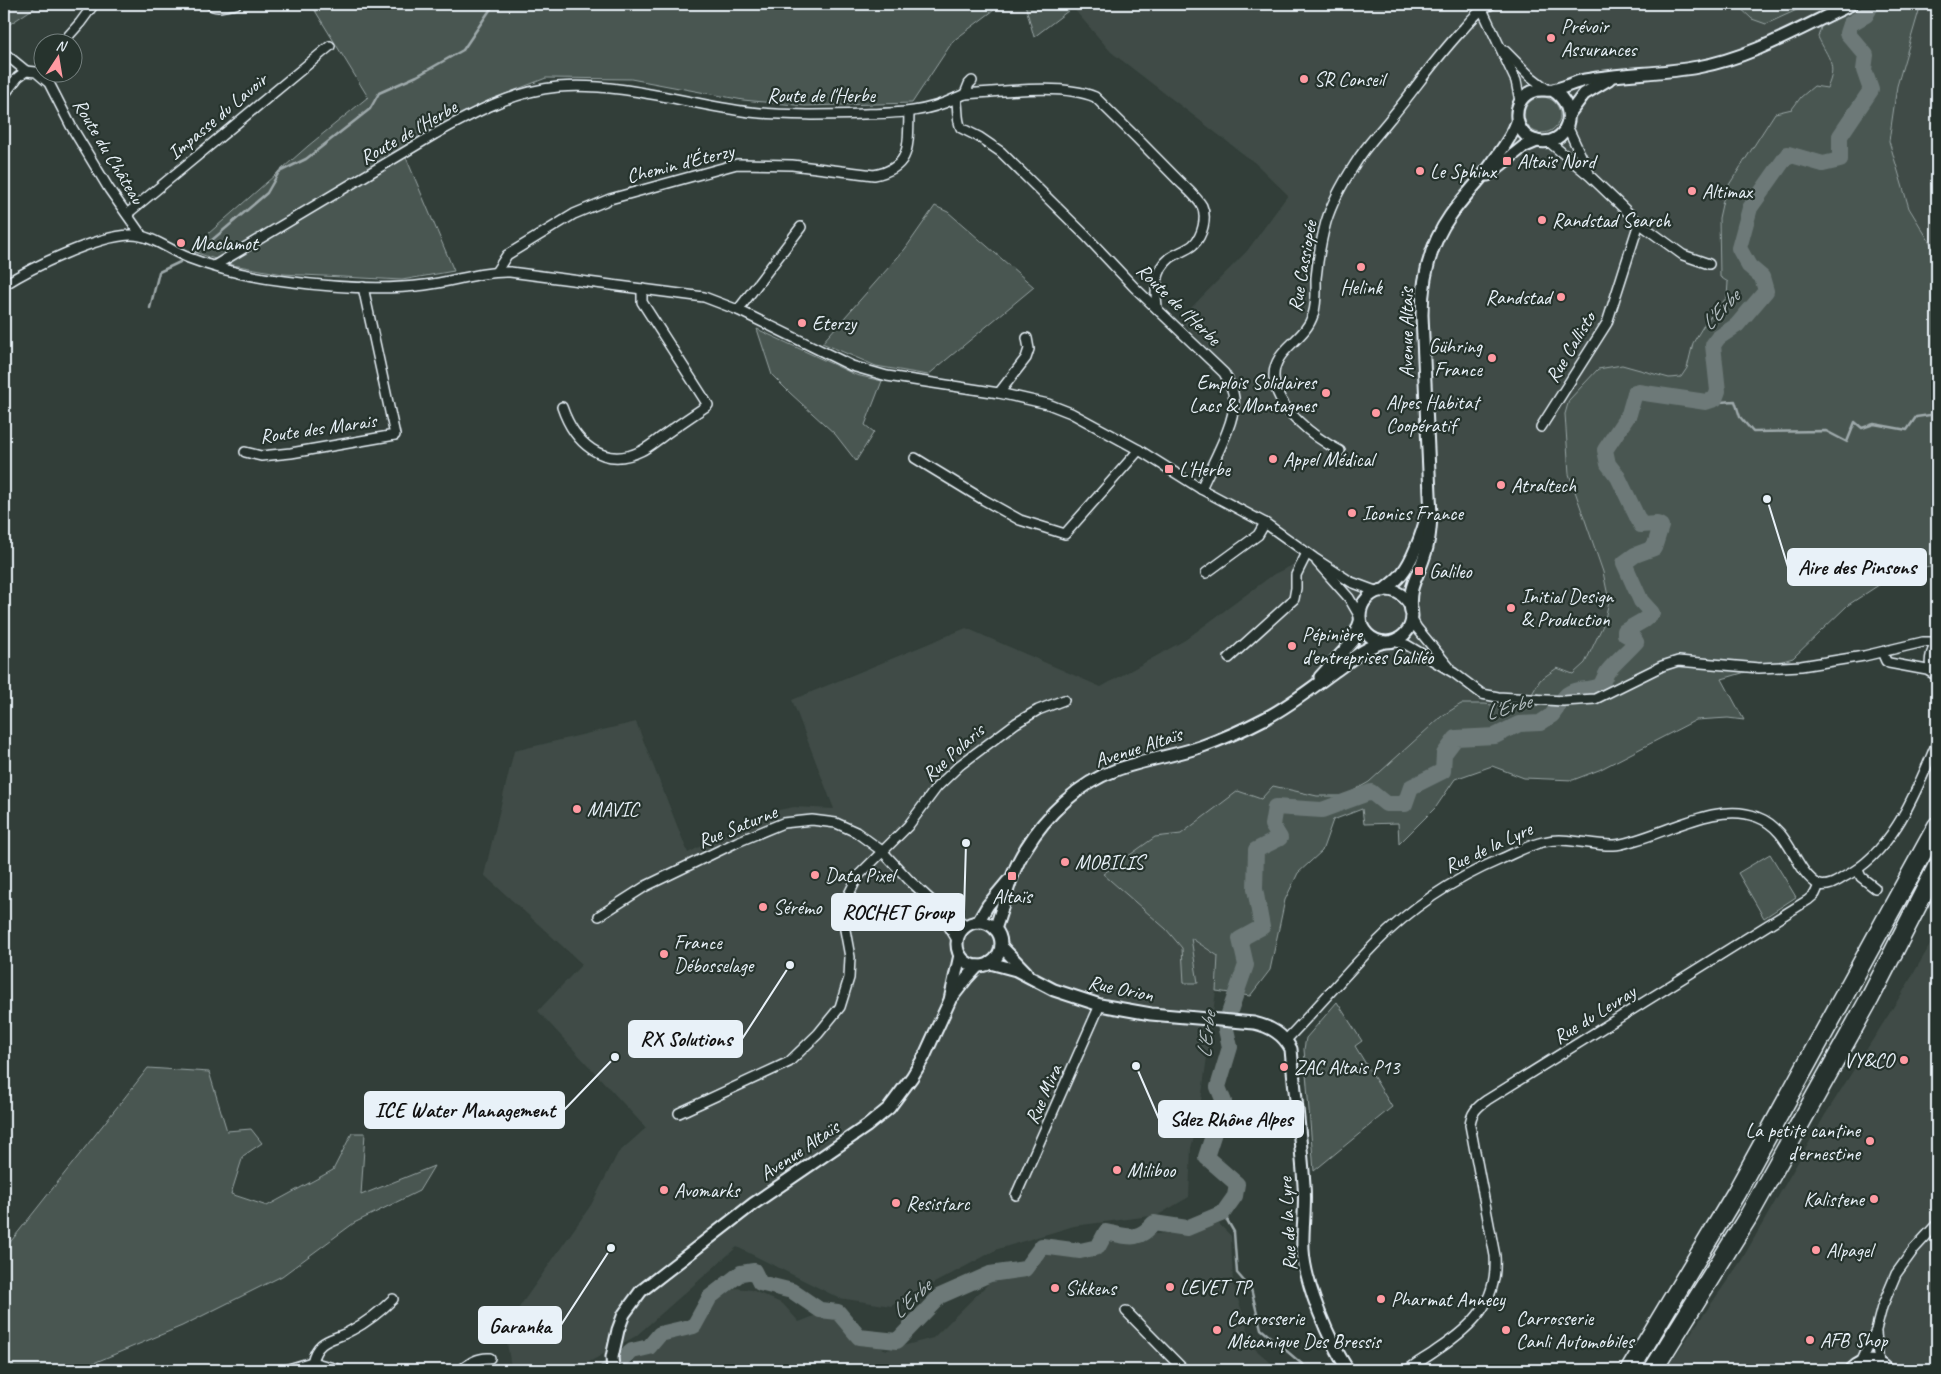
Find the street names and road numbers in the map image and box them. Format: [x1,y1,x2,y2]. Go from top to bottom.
street label: Impasse du Lavoir [162,66,274,165]
street label: Route de l'Herbe [767,83,877,108]
street label: Route du Château [67,94,151,210]
street label: Route de l'Herbe [355,94,463,170]
street label: Chemin d'Éterzy [624,138,738,189]
street label: Rue Cassiopée [1282,217,1323,313]
street label: Route de l'Herbe [1131,258,1227,352]
street label: Avenue Altaïs [1394,286,1419,378]
street label: Rue Callisto [1540,306,1602,387]
street label: Route des Marais [258,408,380,449]
street label: Rue Polaris [917,717,991,787]
street label: Avenue Altaïs [1091,721,1187,773]
street label: Rue Saturne [694,799,782,854]
street label: Rue de la Lyre [1440,816,1537,879]
street label: Rue Orion [1086,969,1157,1008]
street label: Rue du Levray [1548,978,1642,1050]
street label: Rue Mira [1019,1059,1068,1128]
street label: Avenue Altaïs [755,1114,845,1186]
street label: Rue de la Lyre [1272,1175,1302,1272]

